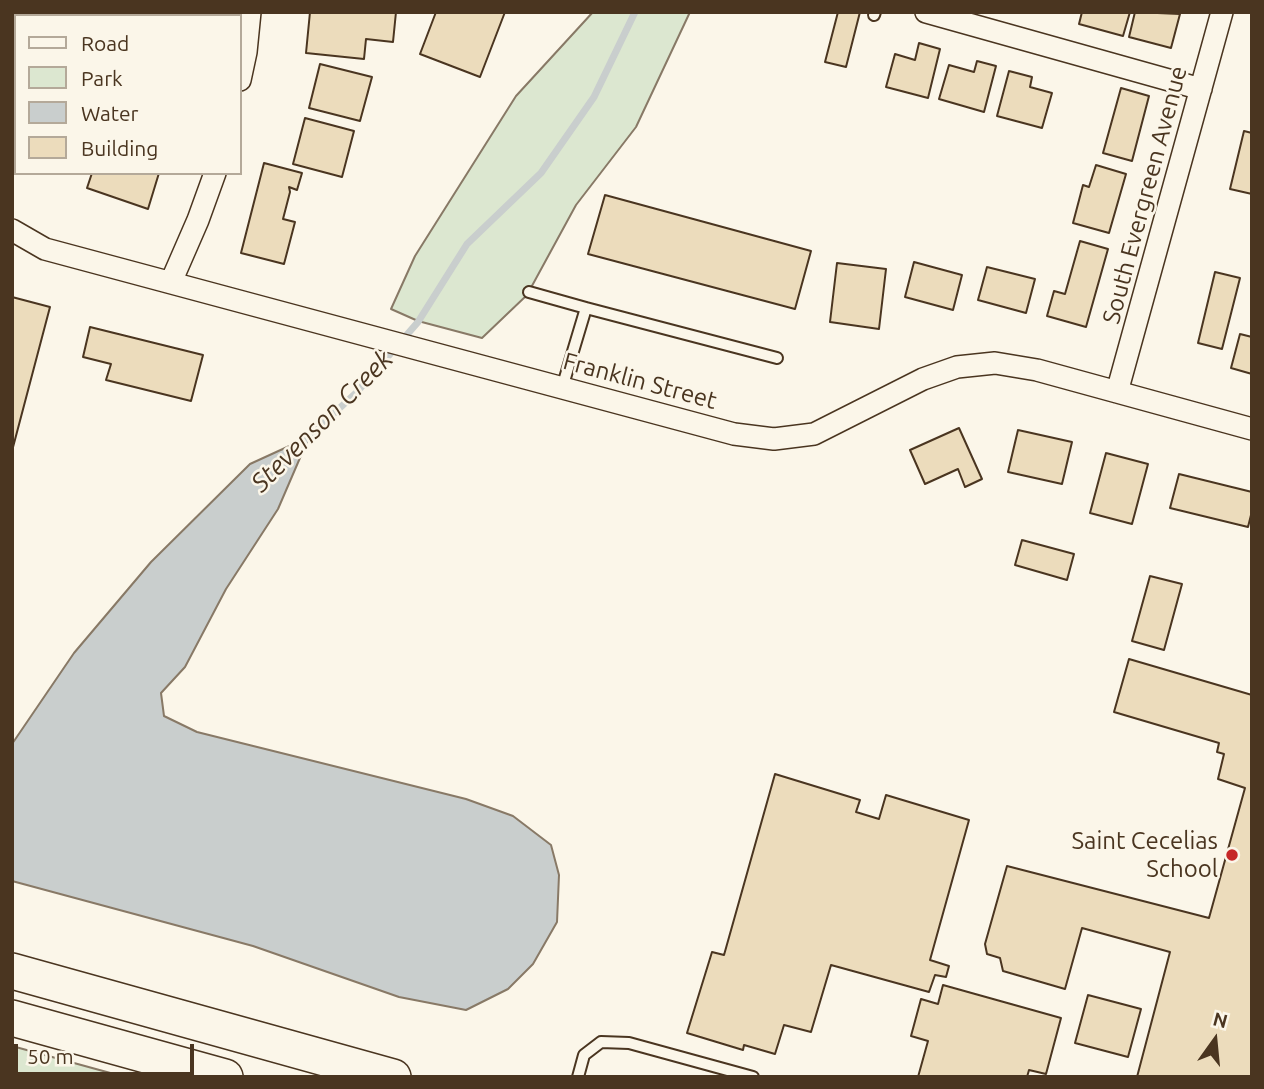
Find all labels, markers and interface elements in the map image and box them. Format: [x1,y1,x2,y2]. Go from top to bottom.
legend [14,14,242,175]
text: Road [81,31,129,55]
street label: South Evergreen Avenue [1097,63,1193,327]
text: Park [81,66,123,90]
text: Water [81,101,139,125]
text: Building [81,136,158,160]
water label: Stevenson Creek [245,344,399,498]
street label: Franklin Street [560,347,720,415]
place label: Saint Cecelias School [1071,827,1218,883]
marker: Saint Cecelias School [1224,847,1240,863]
north arrow [1180,1005,1250,1075]
text: N [1211,1007,1230,1032]
scale bar [18,1030,198,1074]
text: 50 m [27,1044,74,1068]

